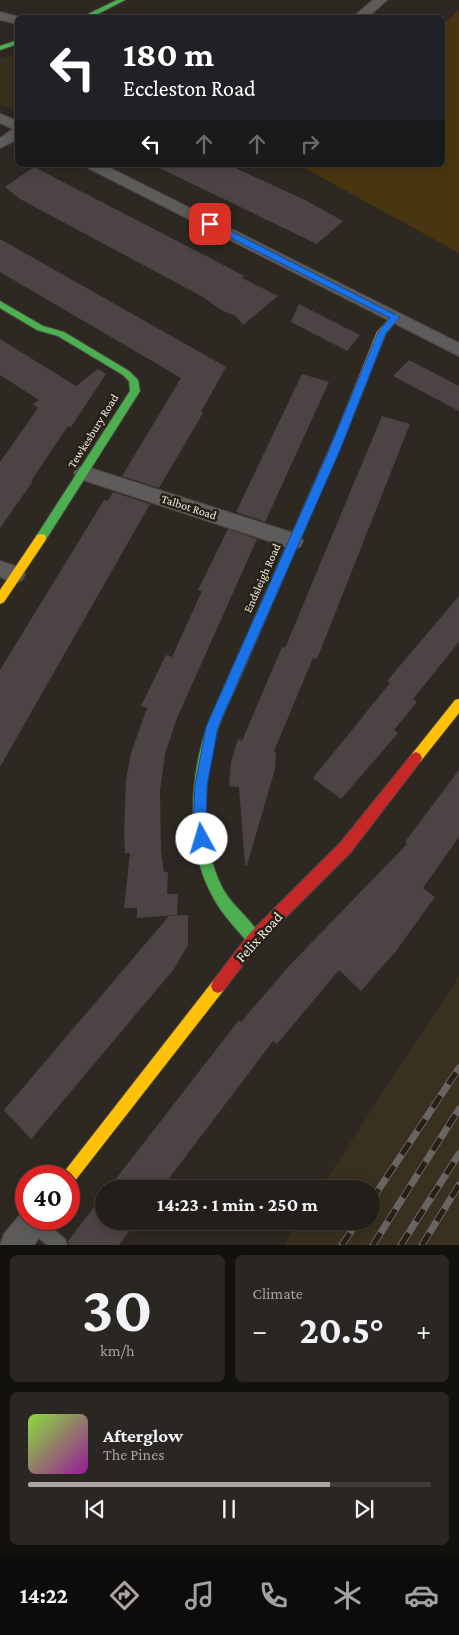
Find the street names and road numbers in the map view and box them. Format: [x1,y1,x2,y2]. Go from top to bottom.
street label: Tewkesbury Road [65,391,122,471]
street label: Talbot Road [159,491,219,523]
street label: Endsleigh Road [240,541,284,615]
street label: Felix Road [232,909,286,965]

